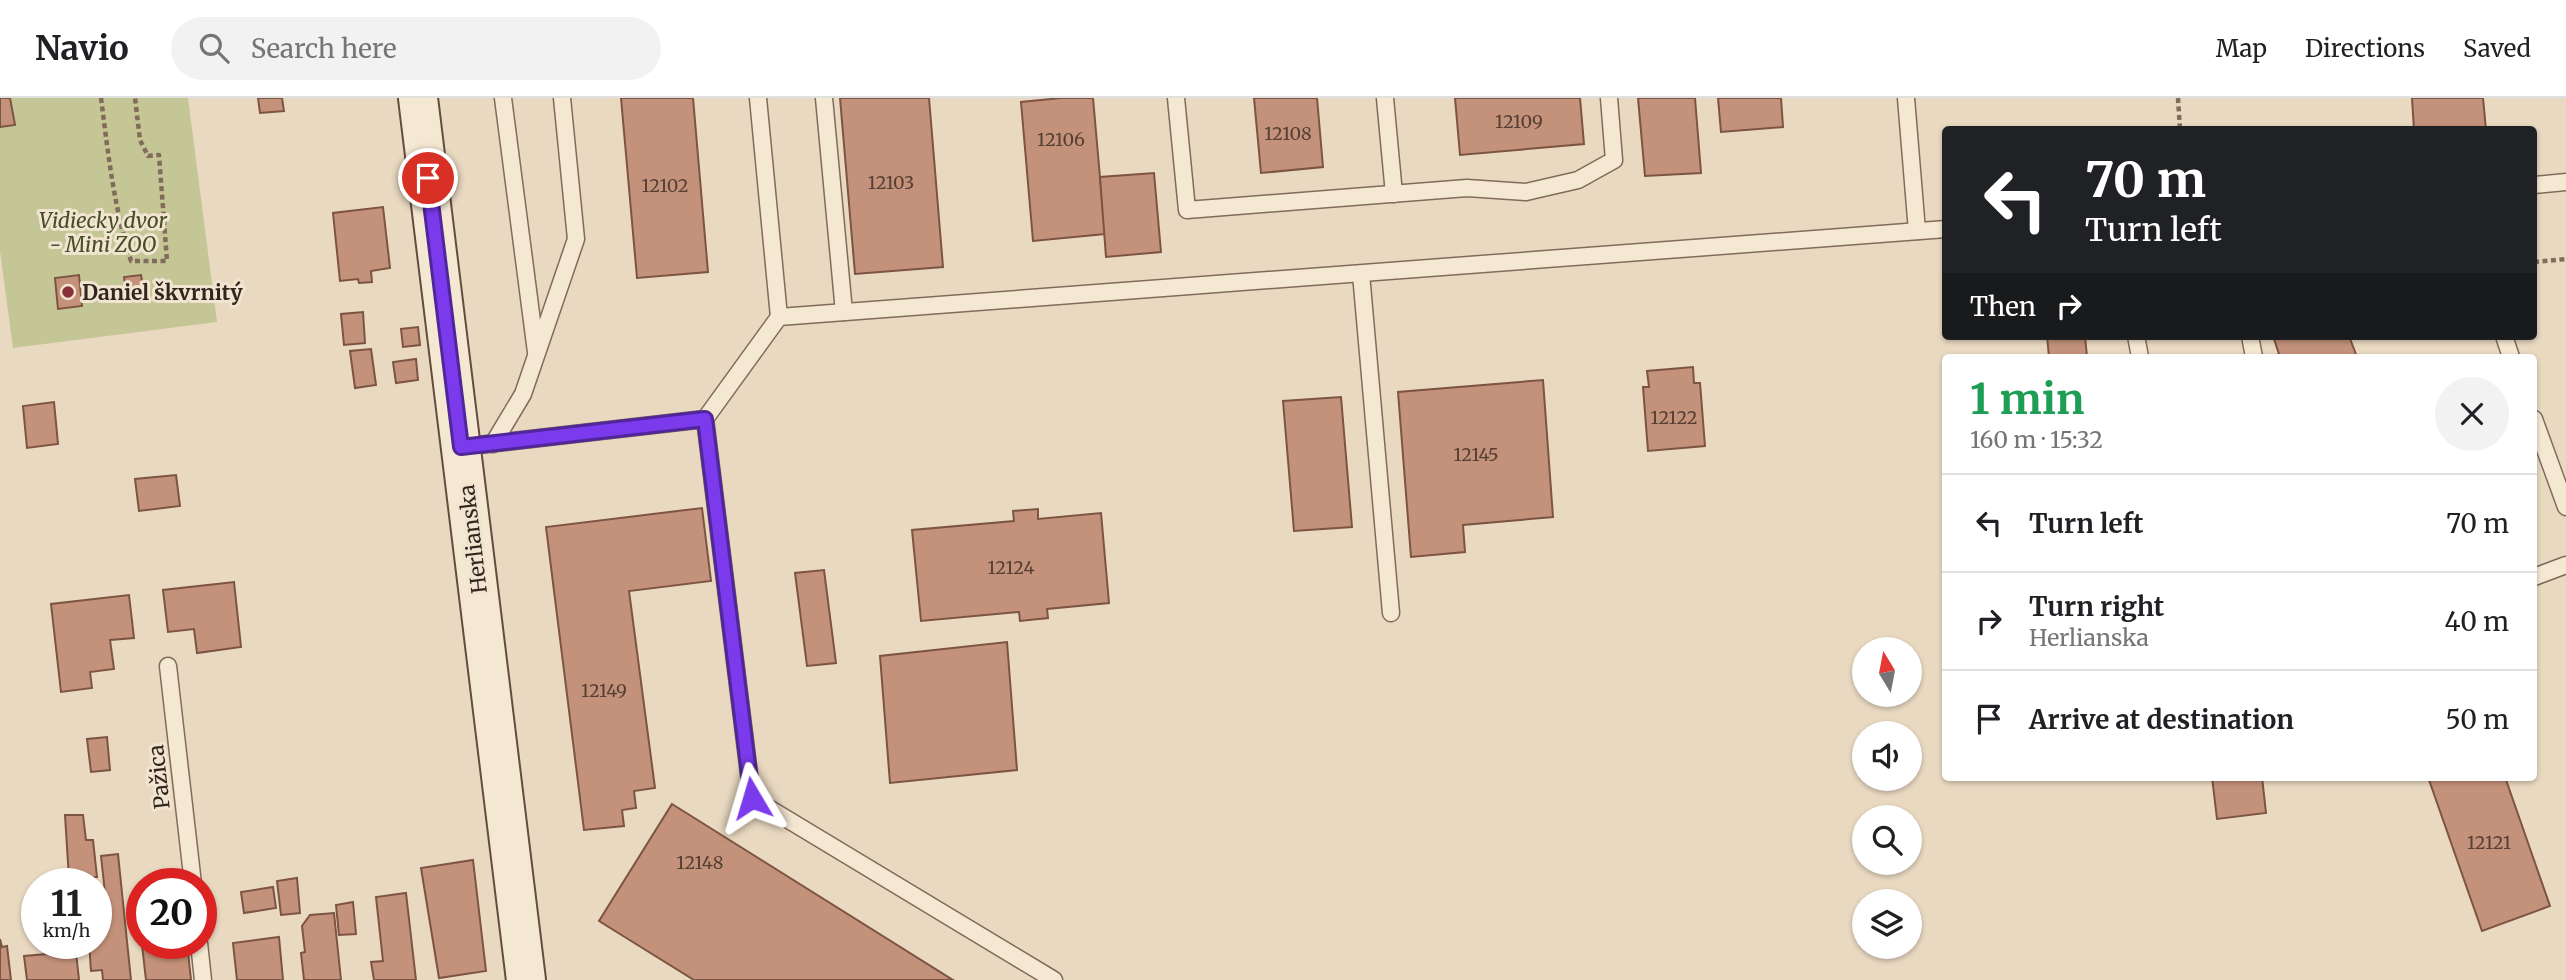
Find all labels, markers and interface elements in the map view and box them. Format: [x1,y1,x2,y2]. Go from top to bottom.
search box [171,17,661,80]
text: Navio [35,28,129,69]
icon: search [195,29,233,67]
text: Search here [251,32,396,65]
text: Map [2216,33,2267,64]
text: Directions [2305,33,2425,64]
text: Saved [2463,33,2531,64]
house number: 12109 [1495,110,1543,133]
house number: 12108 [1264,122,1312,145]
house number: 12106 [1037,128,1085,151]
pin [398,148,458,208]
text: 70 m [2085,149,2206,210]
icon: left [1970,154,2061,245]
icon: arrive [409,159,447,197]
house number: 12103 [868,171,914,194]
house number: 12102 [641,174,689,197]
park label: Vidiecky dvor - Mini ZOO [39,207,167,258]
text: Turn left [2085,210,2222,250]
place label: Daniel škvrnitý [82,279,243,306]
marker: Daniel škvrnitý [60,284,76,300]
icon: right [2050,287,2088,325]
text: Then [1970,290,2036,323]
text: 1 min [1970,373,2084,425]
button: close [2435,377,2509,451]
house number: 12122 [1651,406,1697,429]
text: 160 m · 15:32 [1970,425,2103,454]
house number: 12145 [1453,443,1499,466]
street label: Herlianska [453,483,493,595]
icon: left [1970,504,2008,542]
text: Turn left [2029,507,2143,540]
text: 70 m [2446,507,2509,540]
house number: 12124 [987,556,1035,579]
text: Turn right [2029,590,2164,623]
icon: right [1970,602,2008,640]
text: 40 m [2445,605,2509,638]
text: Herlianska [2029,623,2149,652]
north arrow [1852,637,1922,707]
map controls [1852,637,1922,959]
house number: 12149 [581,679,627,702]
icon: arrive [1970,700,2008,738]
text: Arrive at destination [2029,703,2294,736]
text: 50 m [2445,703,2509,736]
button: sound [1852,721,1922,791]
street label: Pažica [142,744,176,810]
position arrow [715,761,789,835]
button: search [1852,805,1922,875]
house number: 12121 [2467,831,2511,854]
house number: 12148 [677,851,723,874]
speed limit sign: 20 [126,868,217,959]
text: 11 [51,882,82,926]
button: layers [1852,889,1922,959]
text: km/h [43,919,90,942]

